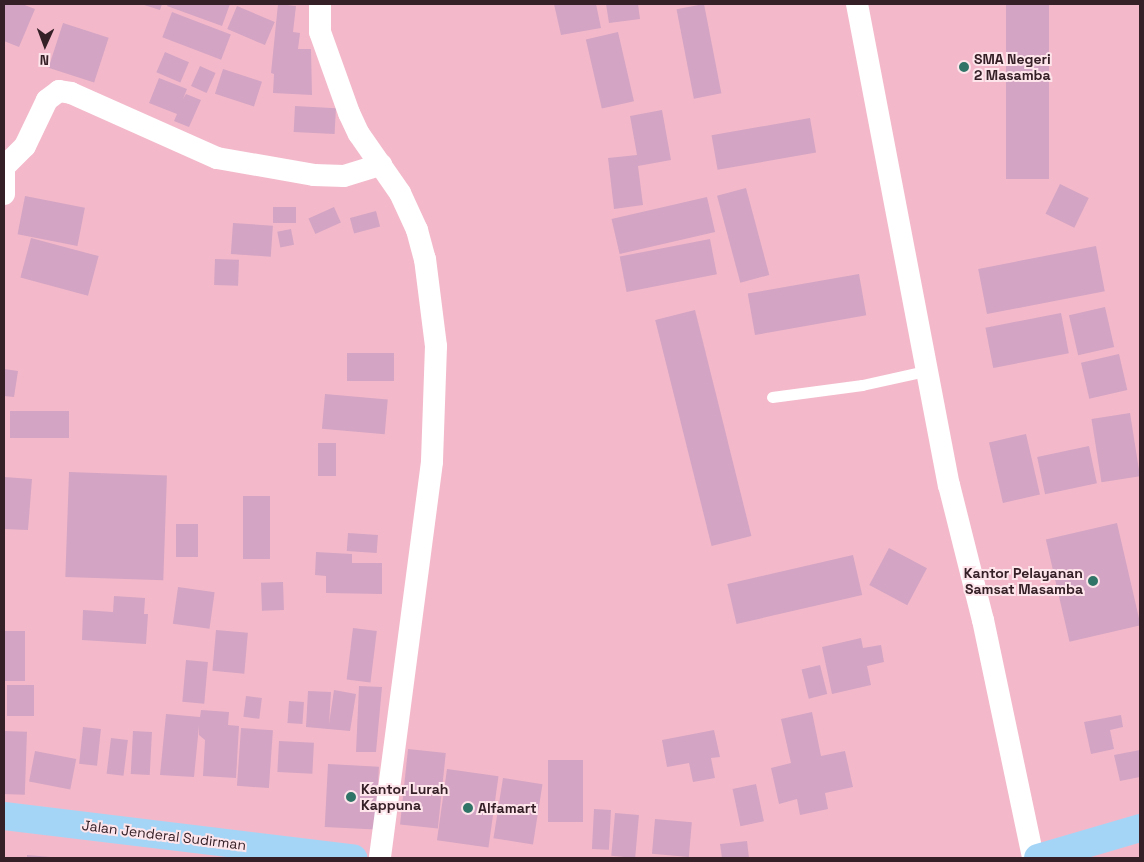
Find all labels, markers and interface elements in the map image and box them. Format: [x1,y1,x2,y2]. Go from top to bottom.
north arrow [20,20,70,70]
text: N [39,51,49,69]
place label: SMA Negeri 2 Masamba [974,51,1051,84]
marker: SMA Negeri 2 Masamba [958,61,970,73]
place label: Kantor Pelayanan Samsat Masamba [964,565,1083,598]
marker: Kantor Pelayanan Samsat Masamba [1087,575,1099,587]
place label: Kantor Lurah Kappuna [361,781,448,814]
marker: Kantor Lurah Kappuna [345,791,357,803]
place label: Alfamart [478,800,537,816]
marker: Alfamart [462,802,474,814]
street label: Jalan Jenderal Sudirman [81,817,247,853]

